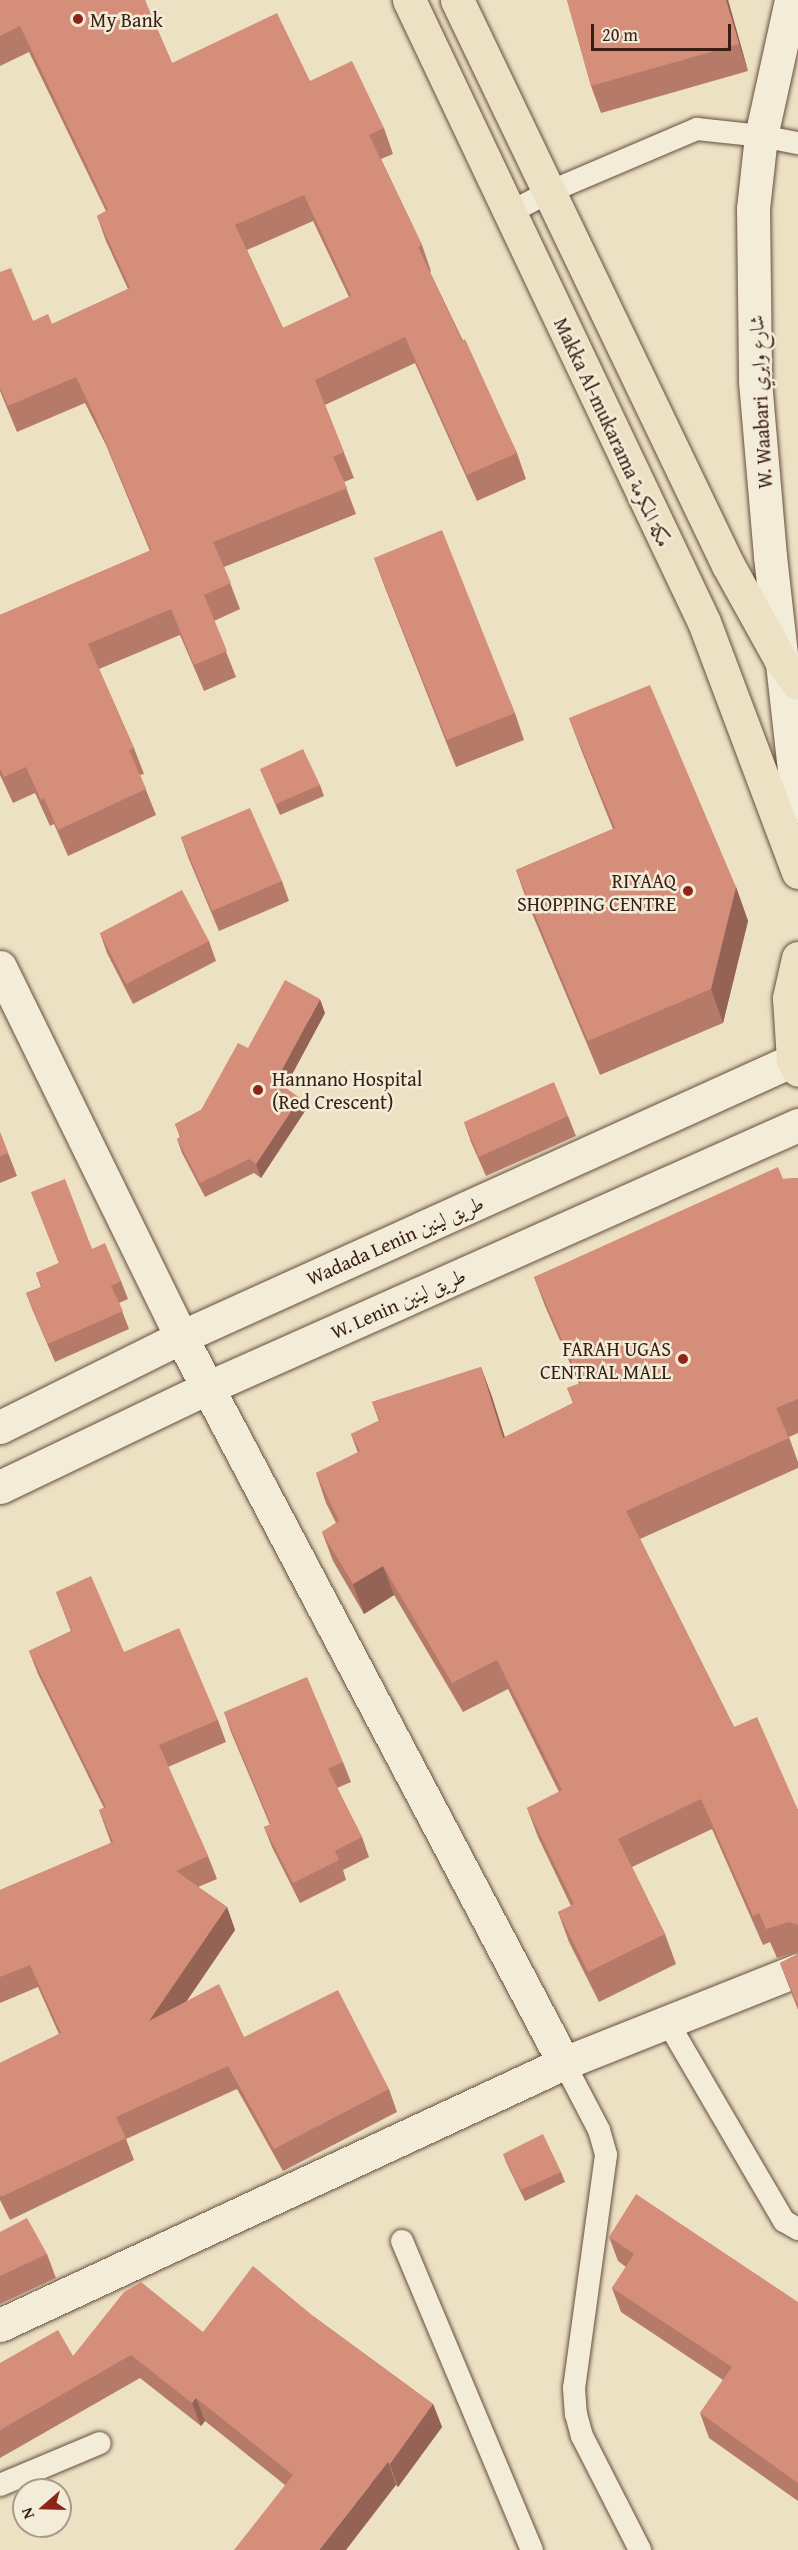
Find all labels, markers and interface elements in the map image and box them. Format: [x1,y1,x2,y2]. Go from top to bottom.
place label: My Bank [90,7,163,31]
marker: My Bank [71,12,85,26]
scale bar [594,12,734,50]
text: 20 m [602,21,638,48]
street label: Makka Al-mukarama مكة المكرمة [549,314,677,550]
street label: W. Waabari شارع وابري [743,315,777,489]
place label: RIYAAQ SHOPPING CENTRE [517,868,676,915]
marker: RIYAAQ SHOPPING CENTRE [681,884,695,898]
place label: Hannano Hospital (Red Crescent) [272,1066,422,1113]
marker: Hannano Hospital (Red Crescent) [249,1081,267,1099]
street label: Wadada Lenin طريق لينين [303,1190,487,1290]
street label: W. Lenin طريق لينين [327,1262,469,1344]
place label: FARAH UGAS CENTRAL MALL [540,1336,671,1383]
marker: FARAH UGAS CENTRAL MALL [676,1352,690,1366]
north arrow [12,2478,72,2538]
text: N [14,2504,40,2523]

